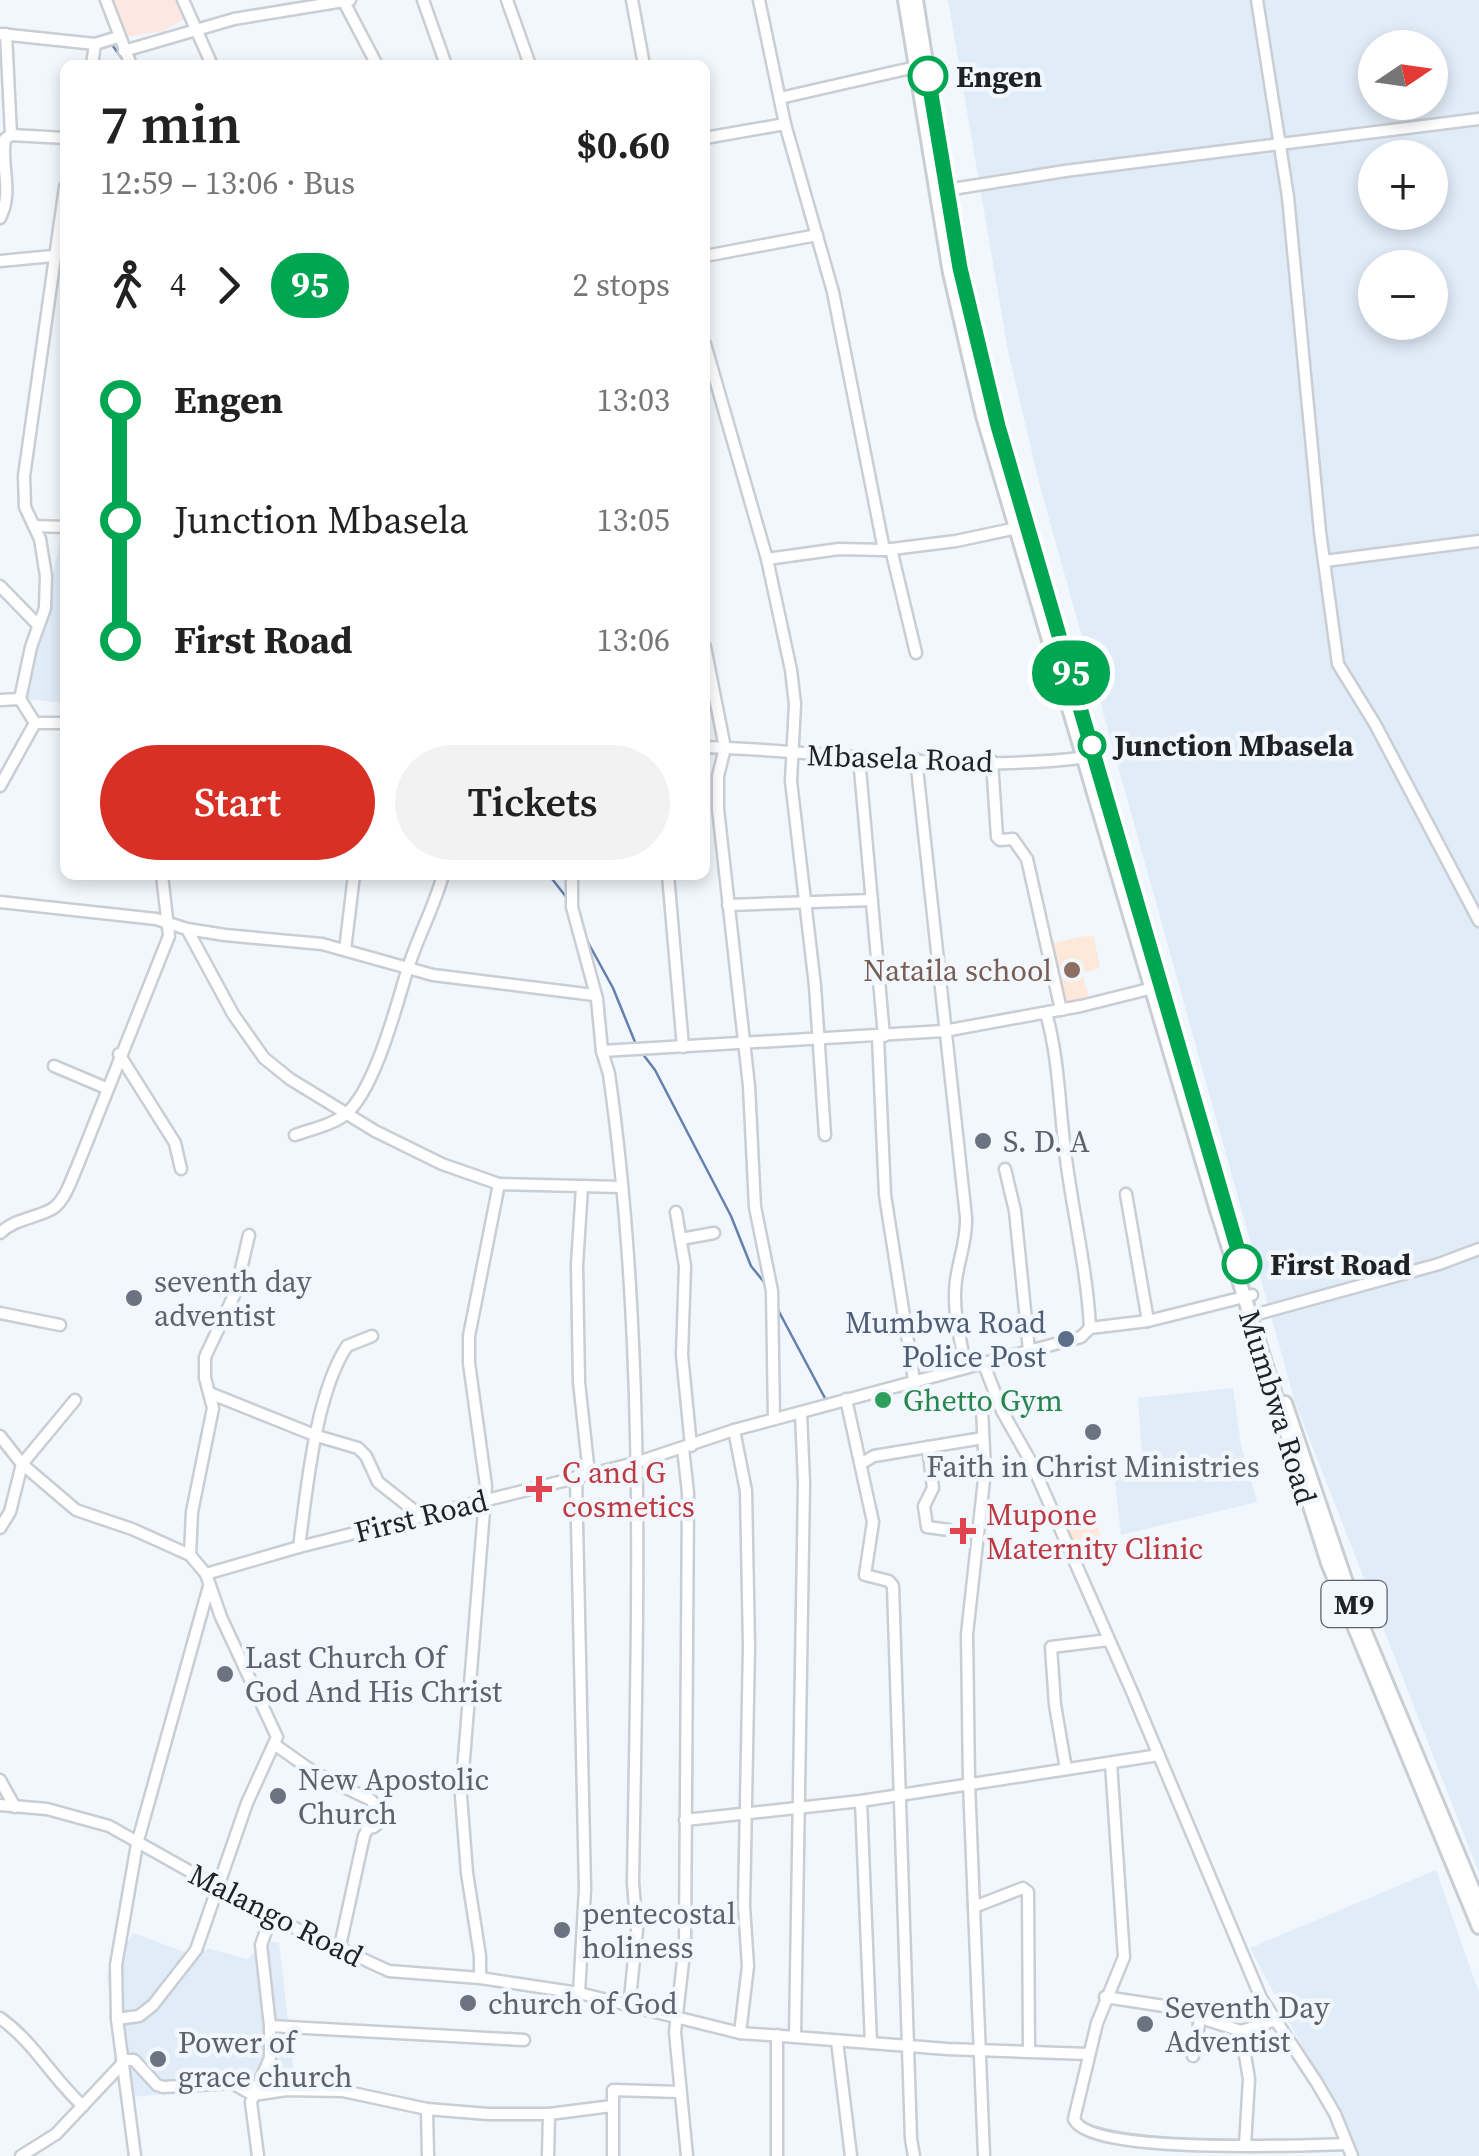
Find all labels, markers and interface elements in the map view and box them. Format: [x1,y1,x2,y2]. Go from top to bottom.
north arrow [1358,30,1448,120]
map controls [1358,30,1448,340]
place label: Engen [956,56,1042,97]
marker: Engen [909,57,947,95]
text: 7 min [100,86,241,161]
text: $0.60 [576,119,670,171]
button: + [1358,140,1448,230]
text: 12:59 – 13:06 · Bus [100,161,355,205]
button: − [1358,250,1448,340]
icon: walk [100,258,155,313]
icon: forward [201,258,256,313]
text: 95 [291,261,329,309]
text: 4 [170,263,186,307]
text: 2 stops [572,263,670,307]
text: Engen [174,374,283,426]
text: 13:03 [596,378,670,422]
text: Junction Mbasela [174,494,469,546]
text: 13:05 [596,498,670,542]
text: First Road [174,614,353,666]
text: 13:06 [596,618,670,662]
line badge: 95 [1026,640,1116,706]
text: 95 [1052,649,1090,697]
place label: Junction Mbasela [1112,725,1355,766]
marker: Junction Mbasela [1079,732,1105,758]
street label: Mbasela Road [806,734,994,782]
button: Start [100,745,375,860]
button: Tickets [395,745,670,860]
place label: Nataila school [863,950,1052,991]
marker: Nataila school [1061,959,1083,981]
place label: S. D. A [1003,1121,1090,1162]
marker: S. D. A [972,1130,994,1152]
place label: First Road [1270,1244,1411,1285]
marker: First Road [1223,1245,1261,1283]
place label: seventh day adventist [154,1261,312,1336]
marker: seventh day adventist [123,1287,145,1309]
place label: Mumbwa Road Police Post [845,1302,1046,1377]
street label: Mumbwa Road [1229,1305,1327,1509]
marker: Mumbwa Road Police Post [1055,1328,1077,1350]
place label: Ghetto Gym [903,1380,1063,1421]
marker: Ghetto Gym [872,1389,894,1411]
marker: Faith in Christ Ministries [1082,1421,1104,1443]
place label: Faith in Christ Ministries [926,1446,1260,1487]
place label: C and G cosmetics [562,1452,695,1527]
marker: C and G cosmetics [526,1476,552,1502]
street label: First Road [350,1480,492,1552]
place label: Mupone Maternity Clinic [986,1494,1203,1569]
marker: Mupone Maternity Clinic [950,1518,976,1544]
road number: M9 [1322,1581,1386,1627]
place label: Last Church Of God And His Christ [245,1637,502,1712]
marker: Last Church Of God And His Christ [214,1663,236,1685]
place label: New Apostolic Church [298,1759,489,1834]
marker: New Apostolic Church [267,1785,289,1807]
street label: Malango Road [182,1854,370,1976]
place label: pentecostal holiness [582,1893,736,1968]
marker: pentecostal holiness [551,1919,573,1941]
place label: church of God [488,1983,677,2024]
place label: Seventh Day Adventist [1165,1987,1330,2062]
marker: church of God [457,1992,479,2014]
marker: Seventh Day Adventist [1134,2013,1156,2035]
place label: Power of grace church [178,2022,353,2097]
marker: Power of grace church [147,2048,169,2070]

